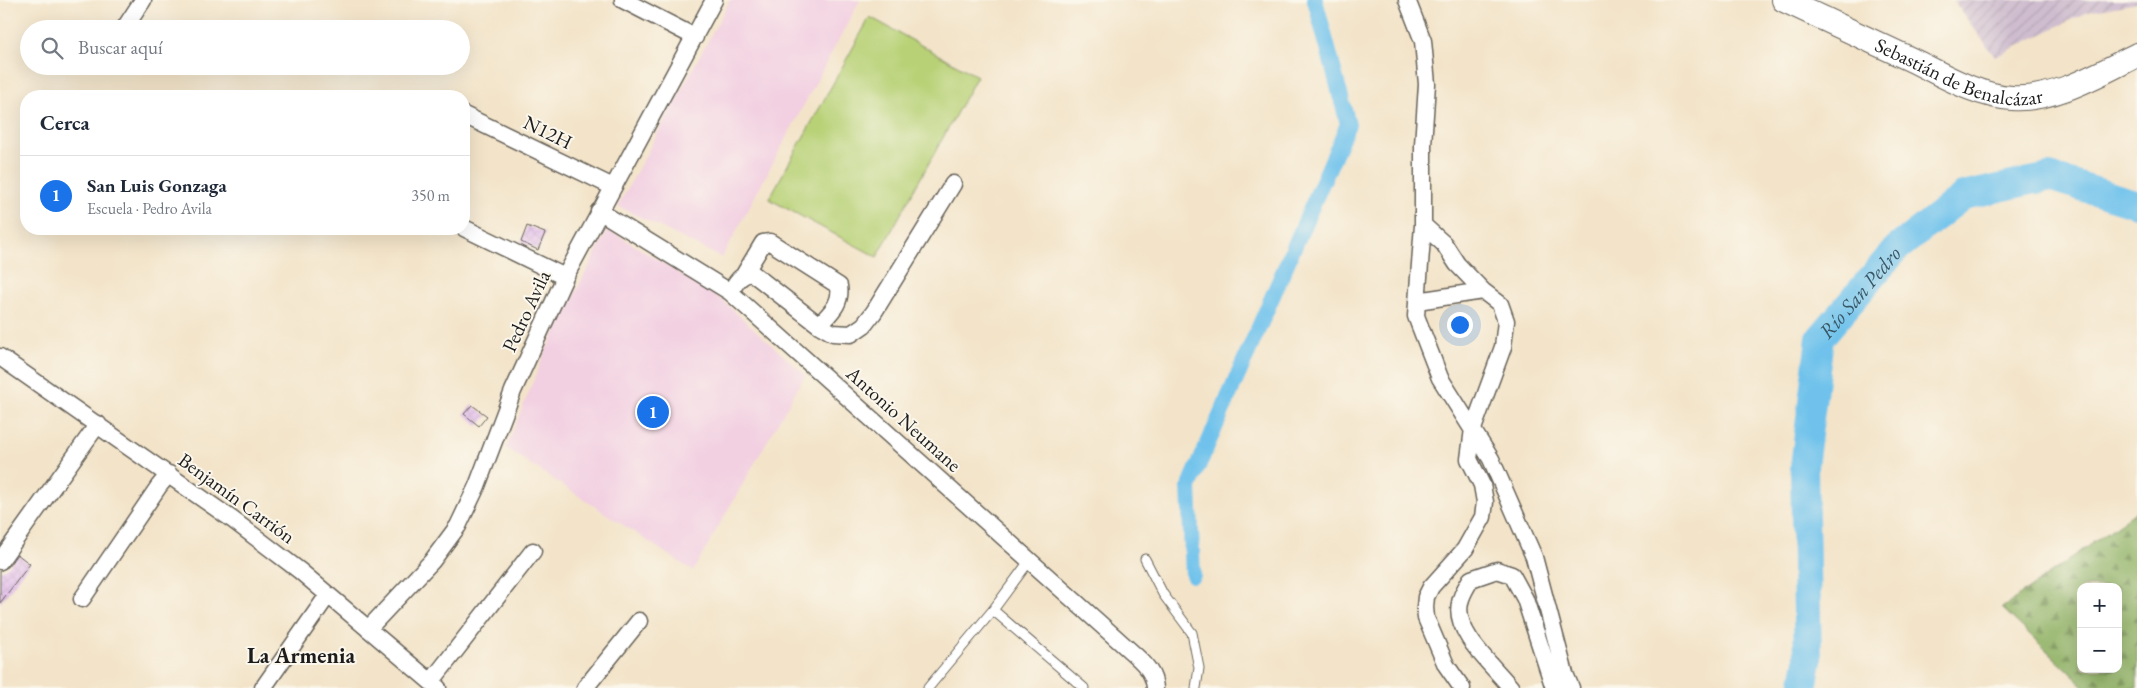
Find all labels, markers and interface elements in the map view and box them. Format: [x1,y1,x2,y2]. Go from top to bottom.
search box [20,20,470,75]
street label: Sebastián de Benalcázar [1871,32,2045,111]
icon: search [38,34,66,62]
text: Buscar aquí [78,35,163,60]
text: Cerca [40,109,90,136]
street label: N12H [519,109,577,155]
text: San Luis Gonzaga [87,173,227,198]
text: 1 [52,185,60,206]
text: 350 m [411,185,450,206]
text: Escuela · Pedro Avila [87,198,212,219]
water label: Río San Pedro [1812,240,1906,344]
street label: Pedro Avila [496,266,556,356]
your location [1447,312,1473,338]
street label: Antonio Neumane [840,360,967,478]
pin: 1 [637,393,669,431]
street label: Benjamín Carrión [173,447,301,549]
map controls [2077,583,2122,673]
button: + [2077,583,2122,628]
button: − [2077,628,2122,673]
district label: La Armenia [247,641,355,670]

